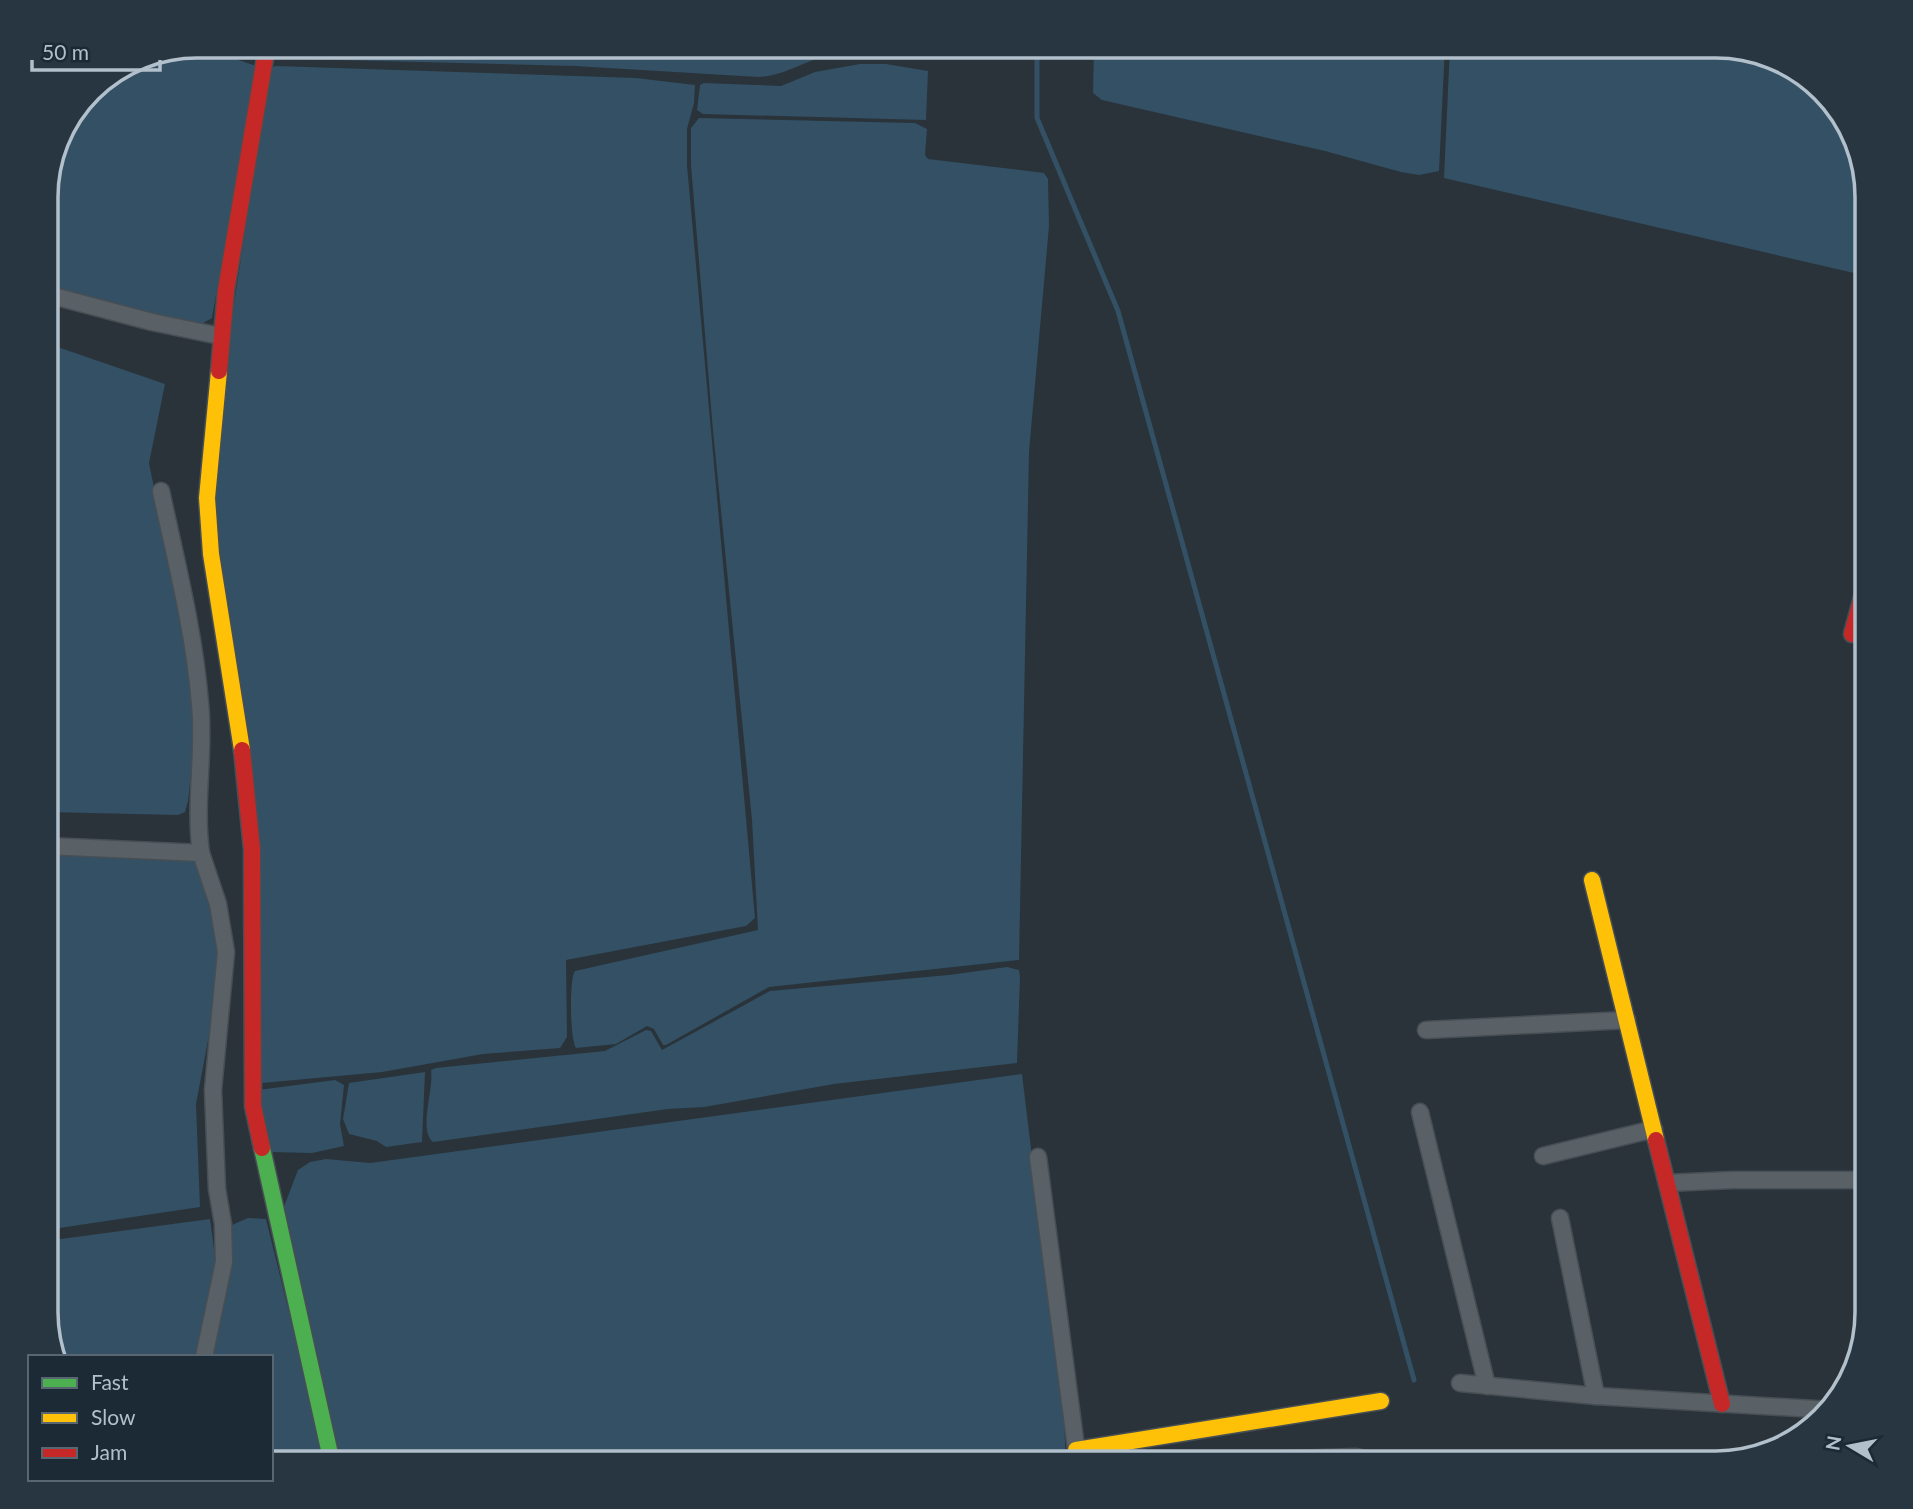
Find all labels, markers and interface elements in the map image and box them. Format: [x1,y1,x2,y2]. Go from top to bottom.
scale bar [32,28,159,72]
text: 50 m [42,39,89,64]
legend [28,1355,273,1481]
text: Fast [91,1369,129,1394]
text: Slow [91,1404,136,1429]
north arrow [1815,1411,1885,1481]
text: N [1820,1434,1845,1452]
text: Jam [91,1439,127,1464]

